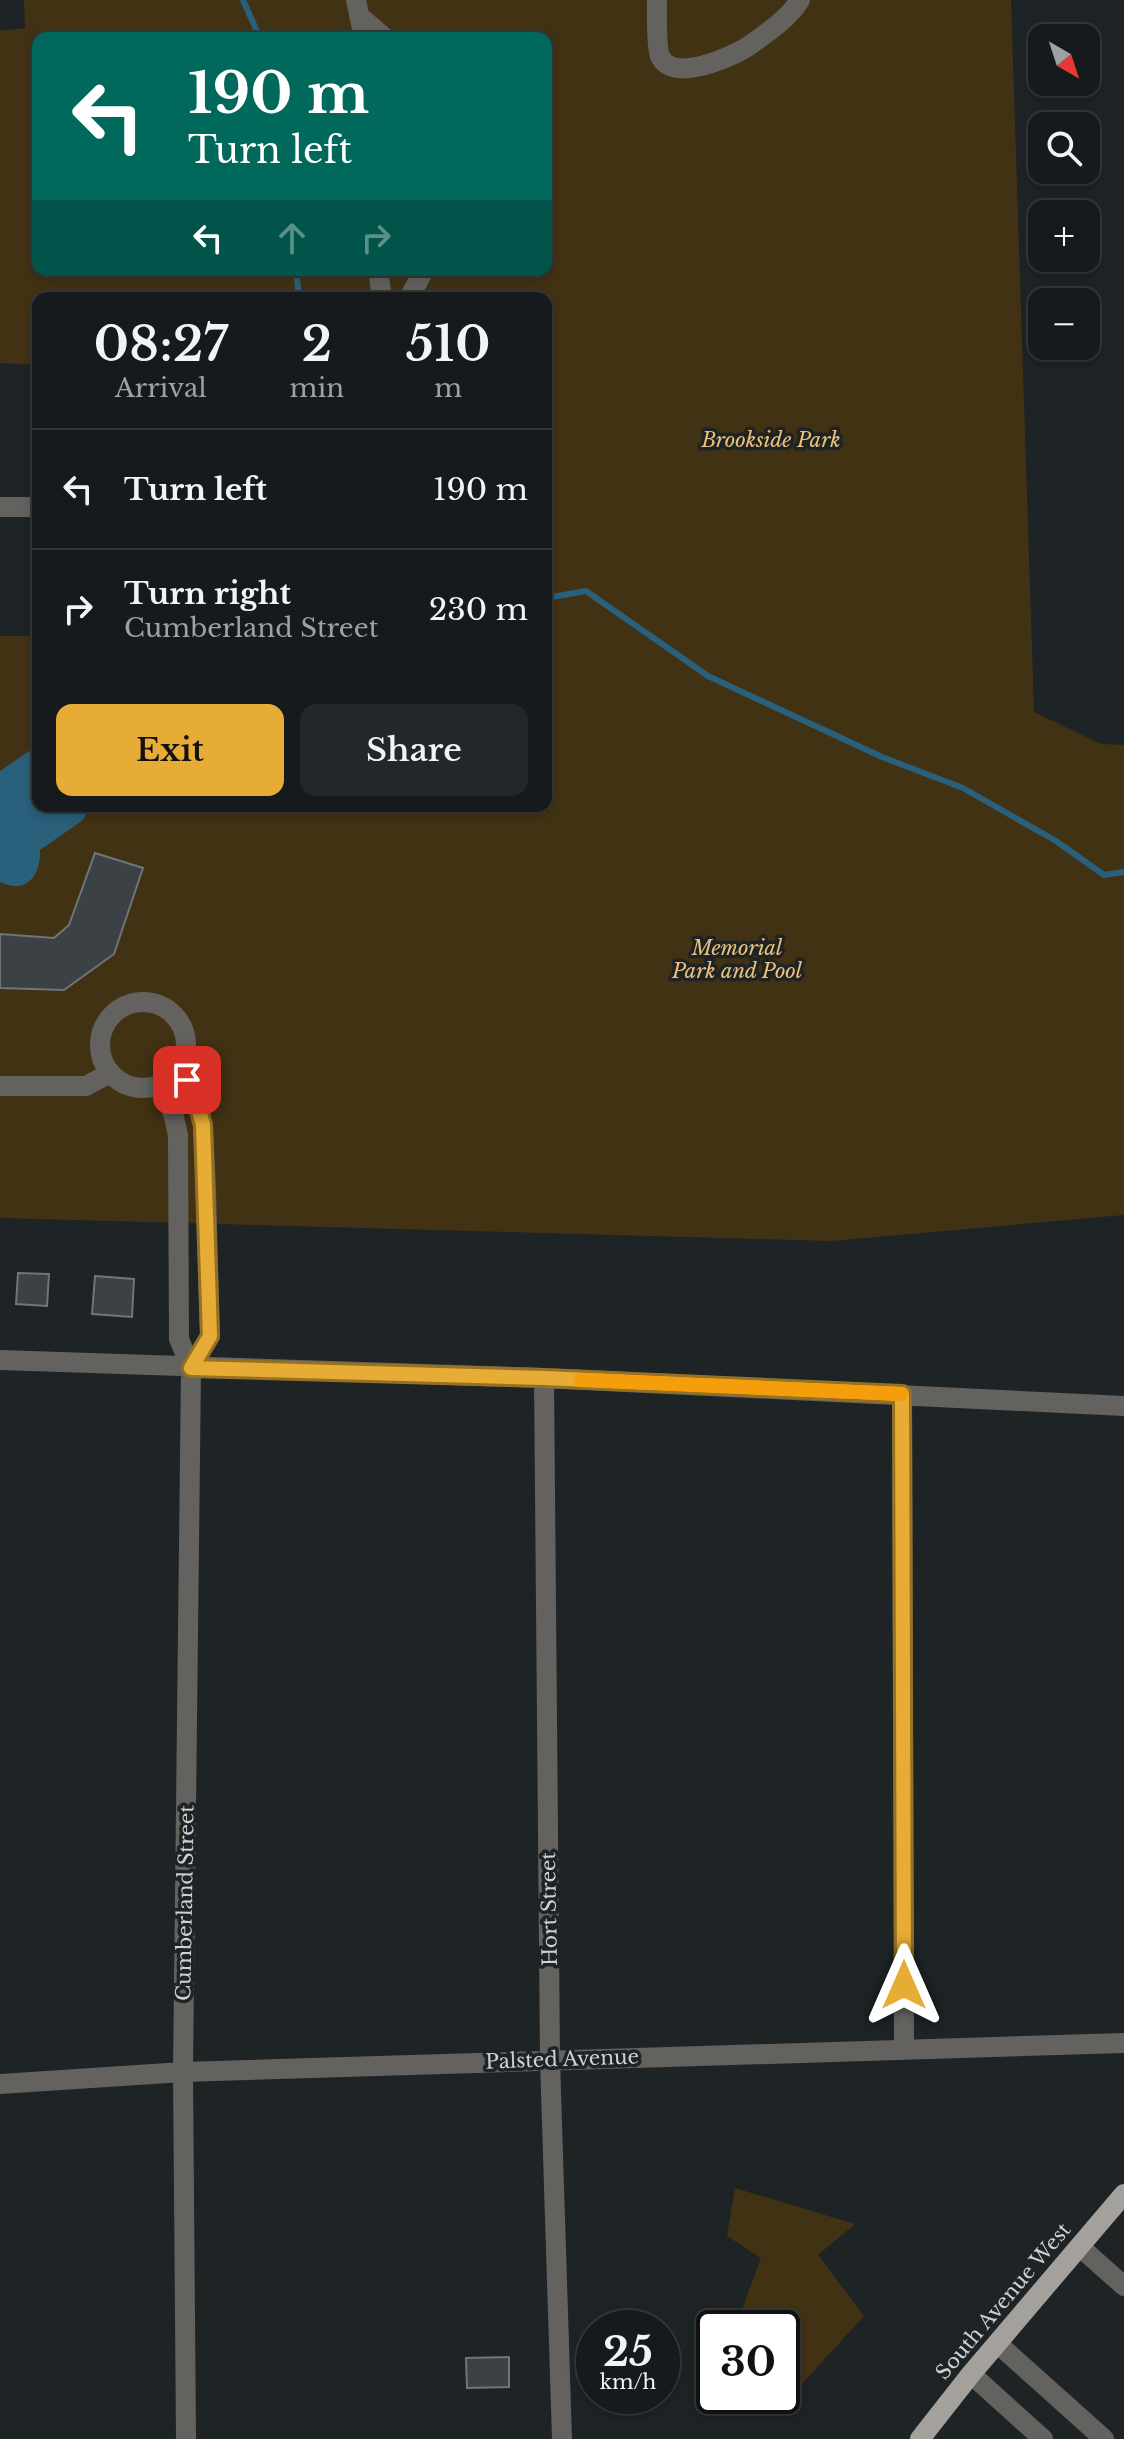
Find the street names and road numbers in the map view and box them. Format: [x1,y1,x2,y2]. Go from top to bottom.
street label: Cumberland Street [171,1805,199,2001]
street label: Hort Street [536,1851,562,1966]
street label: Palsted Avenue [485,2044,639,2074]
street label: South Avenue West [931,2218,1076,2384]

